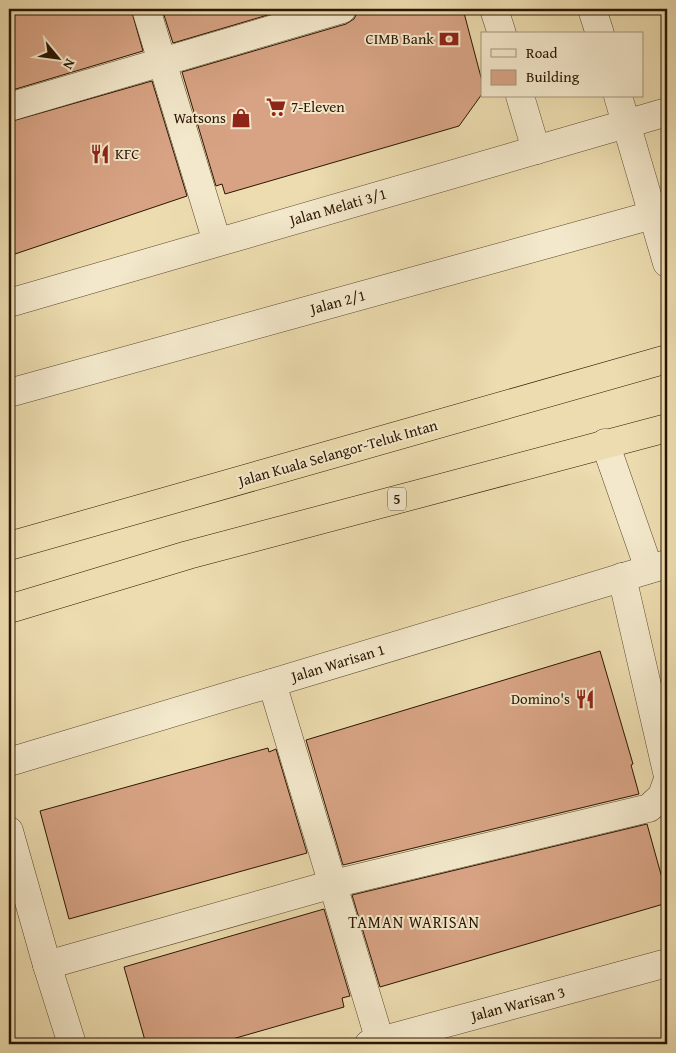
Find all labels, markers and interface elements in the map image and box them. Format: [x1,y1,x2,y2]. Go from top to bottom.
place label: CIMB Bank [365,28,434,49]
bank icon: CIMB Bank [438,28,460,50]
north arrow [32,32,82,82]
legend [481,32,644,98]
text: Road [526,42,557,63]
text: N [58,55,80,74]
text: Building [526,66,580,87]
supermarket icon: 7-Eleven [265,96,287,118]
place label: 7-Eleven [291,96,345,117]
place label: Watsons [173,107,226,128]
shop icon: Watsons [230,107,252,129]
restaurant icon: KFC [89,143,111,165]
place label: KFC [115,143,139,164]
street label: Jalan Melati 3/1 [285,183,389,231]
street label: Jalan 2/1 [306,284,368,319]
street label: Jalan Kuala Selangor-Teluk Intan [234,414,440,492]
road number: 5 [388,488,406,510]
street label: Jalan Warisan 1 [287,638,387,687]
place label: Domino's [511,688,570,709]
restaurant icon: Domino's [574,688,596,710]
district label: TAMAN WARISAN [348,910,480,934]
street label: Jalan Warisan 3 [467,981,567,1027]

